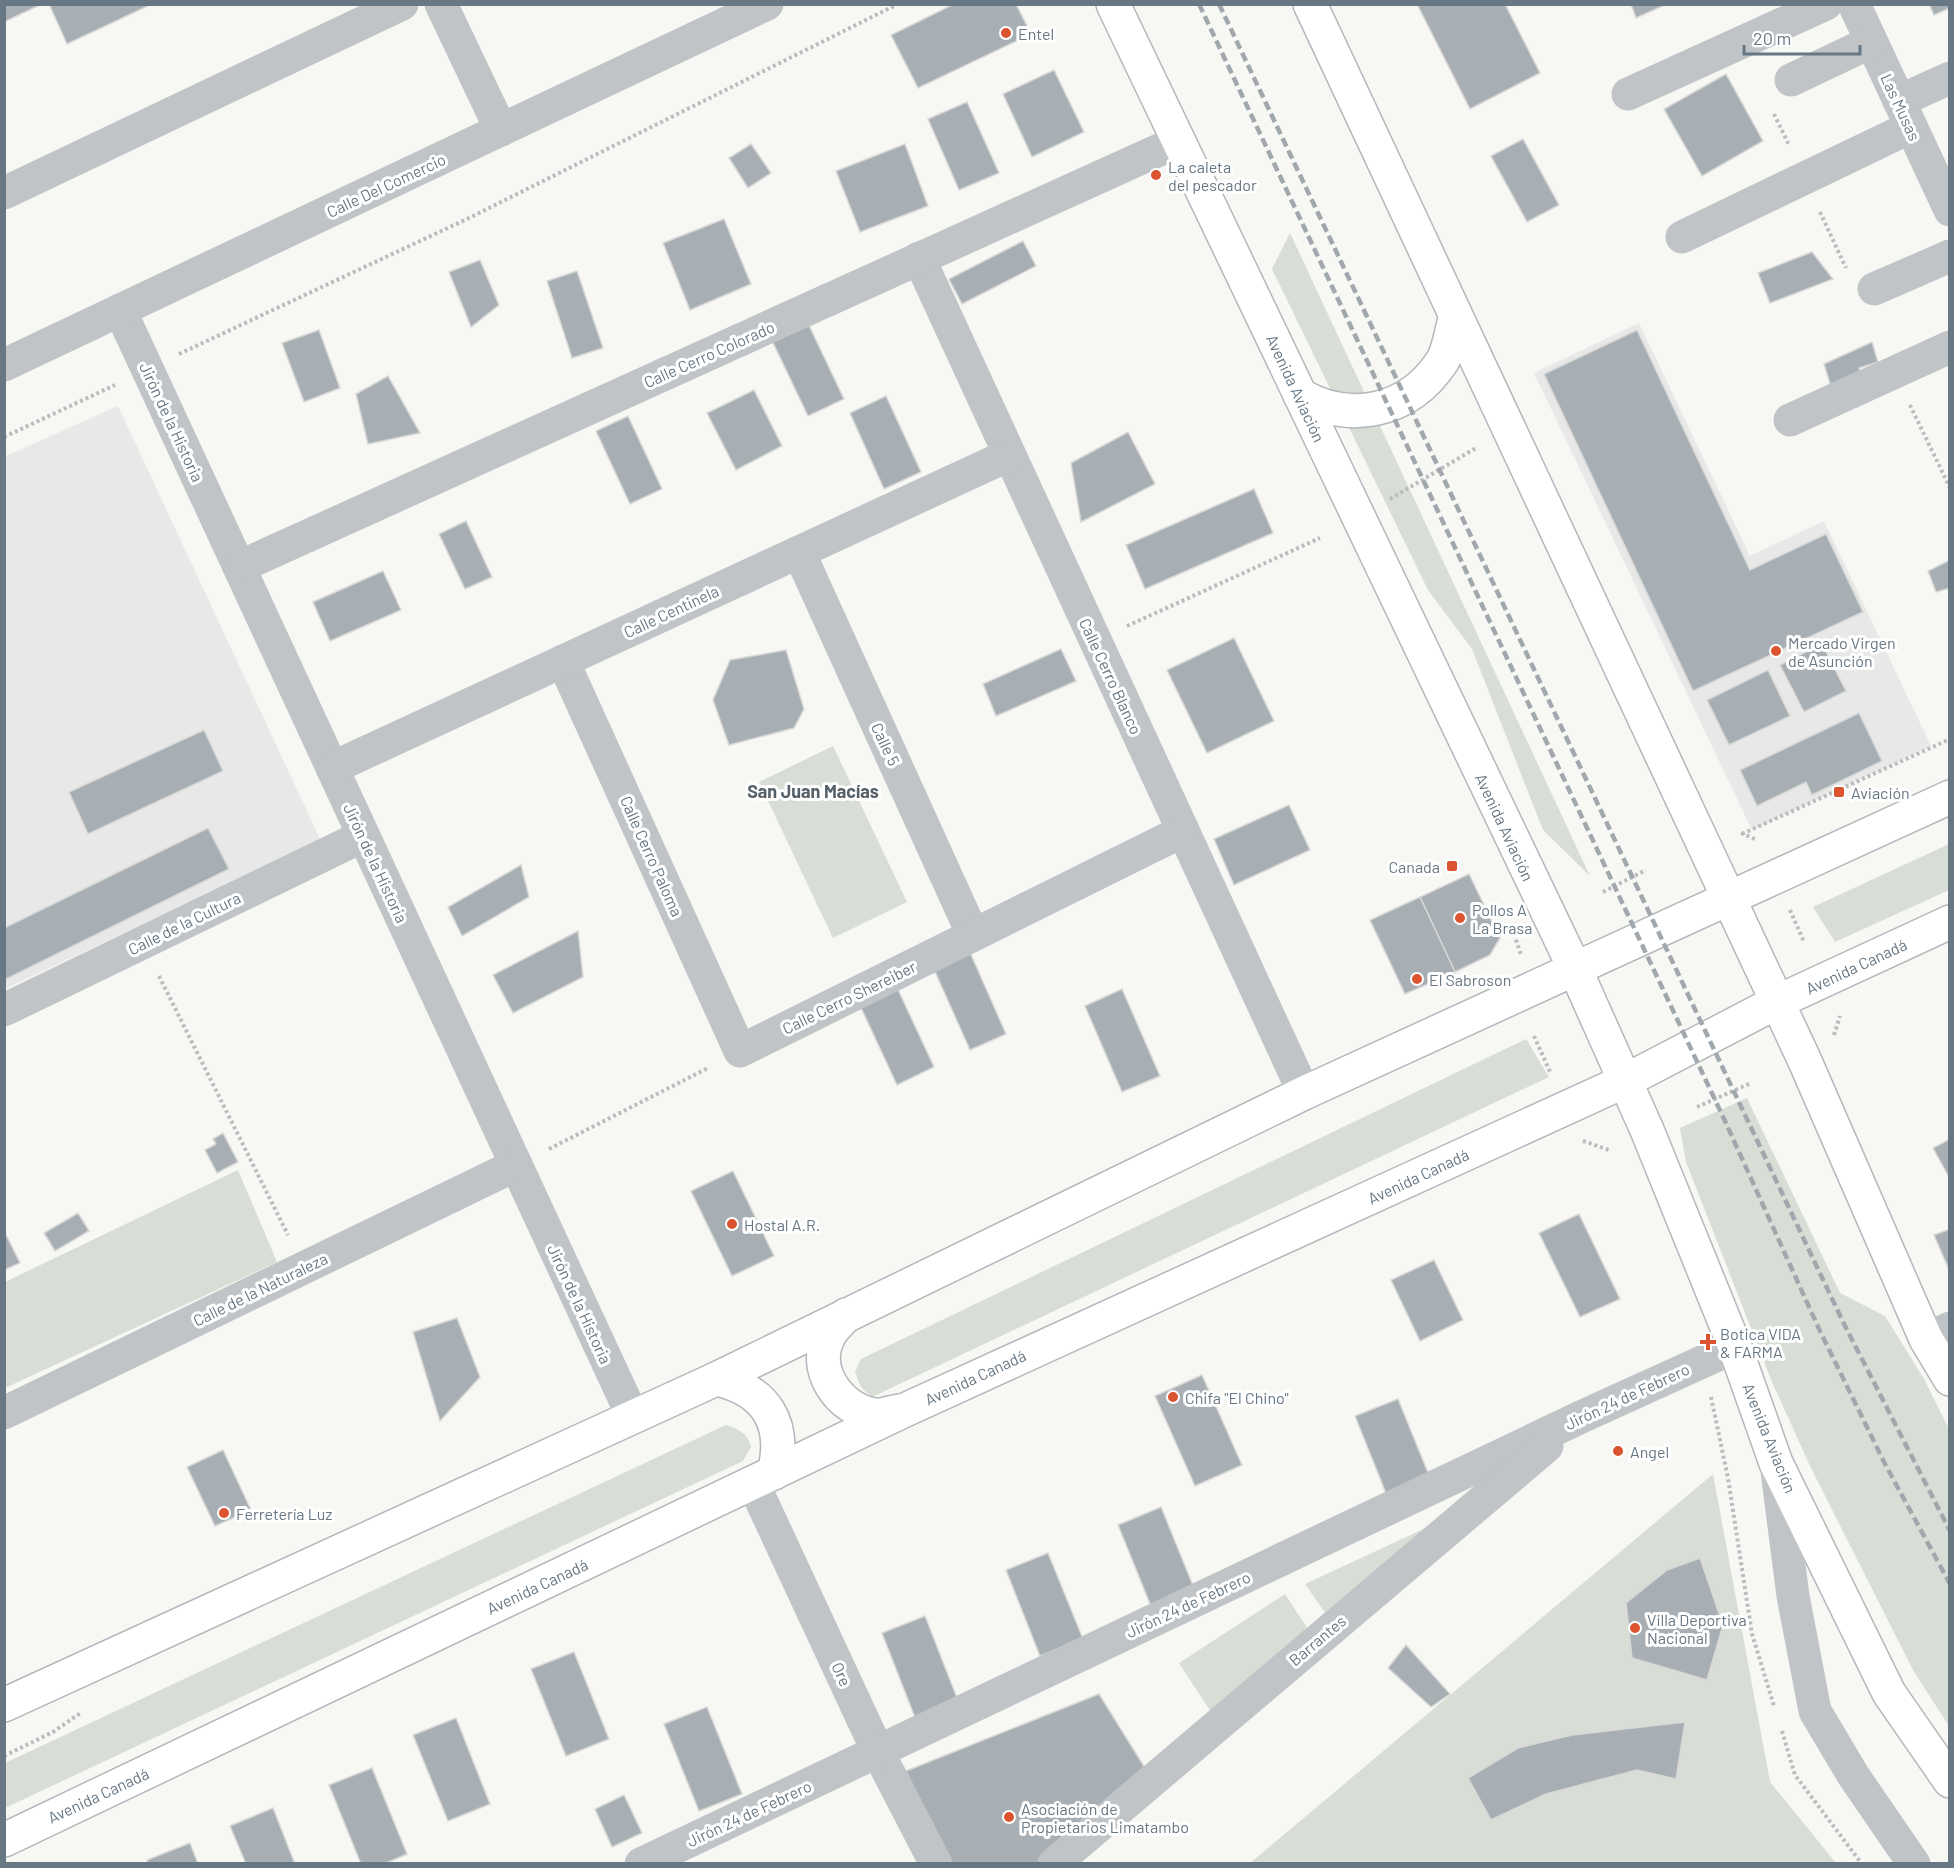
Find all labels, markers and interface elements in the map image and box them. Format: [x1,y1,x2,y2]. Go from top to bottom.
scale bar [1744,18,1860,56]
place label: Entel [1018,24,1054,43]
marker: Entel [999,26,1013,40]
text: 20 m [1753,27,1791,49]
street label: Las Musas [1877,70,1925,144]
street label: Calle Del Comercio [323,149,449,221]
place label: La caleta del pescador [1168,157,1257,194]
marker: La caleta del pescador [1149,168,1163,182]
street label: Calle Cerro Colorado [641,317,777,391]
street label: Avenida Aviación [1263,331,1329,445]
street label: Jirón de la Historia [136,359,208,485]
street label: Calle Centinela [621,581,721,641]
street label: Calle Cerro Blanco [1076,615,1146,737]
place label: Mercado Virgen de Asunción [1788,633,1896,670]
marker: Mercado Virgen de Asunción [1769,644,1783,658]
street label: Calle 5 [868,720,904,768]
street label: Avenida Aviación [1472,770,1538,884]
district label: San Juan Macías [747,780,879,802]
place label: Aviación [1851,783,1910,802]
marker: Aviación [1832,785,1846,799]
street label: Calle Cerro Paloma [617,793,687,919]
street label: Jirón de la Historia [340,800,412,926]
place label: Canada [1389,857,1440,876]
marker: Canada [1445,859,1459,873]
street label: Calle de la Cultura [125,888,243,958]
place label: Pollos A La Brasa [1472,900,1532,937]
marker: Pollos A La Brasa [1453,911,1467,925]
street label: Avenida Canadá [1802,934,1910,998]
street label: Calle Cerro Shereiber [779,956,919,1038]
place label: El Sabroson [1429,970,1511,989]
marker: El Sabroson [1410,972,1424,986]
street label: Avenida Canadá [1364,1144,1472,1208]
place label: Hostal A.R. [744,1215,820,1234]
marker: Hostal A.R. [725,1217,739,1231]
street label: Jirón de la Historia [544,1241,616,1367]
street label: Calle de la Naturaleza [190,1248,330,1330]
place label: Botica VIDA & FARMA [1720,1324,1801,1361]
marker: Botica VIDA & FARMA [1701,1335,1715,1349]
street label: Avenida Canadá [921,1345,1029,1409]
street label: Jirón 24 de Febrero [1562,1359,1692,1433]
street label: Avenida Aviación [1739,1380,1801,1496]
place label: Chifa "El Chino" [1185,1388,1289,1407]
marker: Chifa "El Chino" [1166,1390,1180,1404]
place label: Angel [1630,1442,1669,1461]
marker: Angel [1611,1444,1625,1458]
place label: Ferretería Luz [236,1504,332,1523]
marker: Ferretería Luz [217,1506,231,1520]
street label: Avenida Canadá [483,1554,591,1618]
street label: Jirón 24 de Febrero [1123,1567,1253,1641]
place label: Villa Deportiva Nacional [1647,1610,1747,1647]
street label: Barrantes [1285,1611,1349,1669]
marker: Villa Deportiva Nacional [1628,1621,1642,1635]
street label: Ore [828,1659,856,1689]
street label: Avenida Canadá [44,1763,152,1827]
street label: Jirón 24 de Febrero [684,1776,814,1850]
place label: Asociación de Propietarios Limatambo [1021,1799,1189,1836]
marker: Asociación de Propietarios Limatambo [1002,1810,1016,1824]

